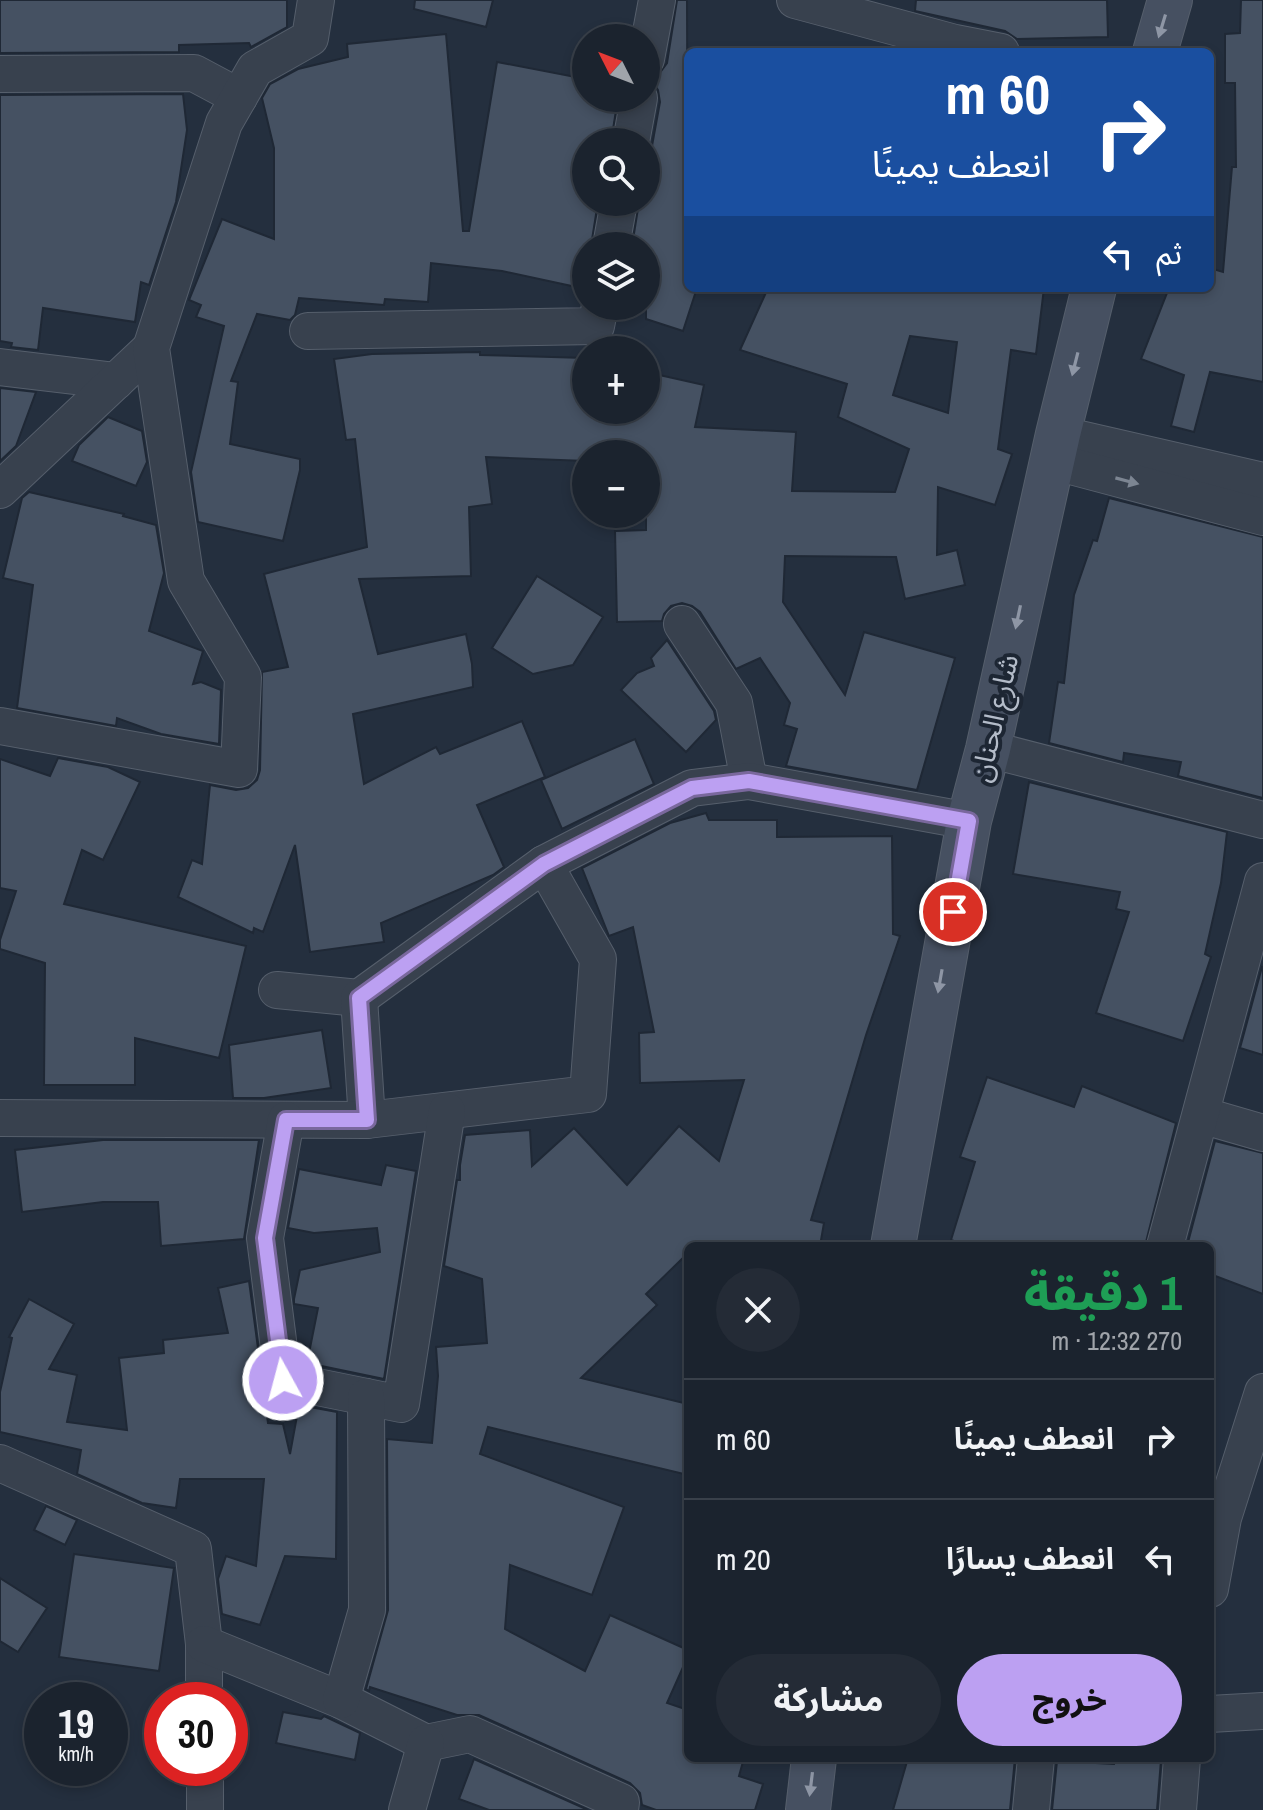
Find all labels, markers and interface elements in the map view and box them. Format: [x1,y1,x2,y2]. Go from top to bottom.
one-way arrow [1155,14,1168,38]
north arrow [572,24,660,112]
map controls [572,24,660,528]
text: 60 m [945,56,1050,131]
icon: right [1078,80,1182,184]
button: search [572,128,660,216]
text: انعطف يمينًا [872,140,1050,188]
button: layers [572,232,660,320]
icon: left [1096,232,1140,276]
text: ثم [1156,233,1182,273]
button: + [572,336,660,424]
one-way arrow [1068,351,1081,376]
button: − [572,440,660,528]
one-way arrow [1115,476,1140,488]
one-way arrow [1011,605,1023,630]
street label: شارع الحنان [961,651,1029,786]
pin [919,878,987,946]
icon: arrive [931,890,975,934]
one-way arrow [934,969,946,994]
text: 1 دقيقة [1024,1260,1182,1325]
button: close [716,1268,800,1352]
text: 270 m · 12:32 [1052,1323,1182,1358]
position arrow [241,1338,325,1422]
icon: right [1138,1417,1182,1461]
text: انعطف يمينًا [954,1418,1114,1458]
text: 60 m [716,1419,771,1459]
icon: left [1138,1537,1182,1581]
text: انعطف يسارًا [946,1538,1114,1578]
text: 20 m [716,1539,771,1579]
button: مشاركة [716,1654,941,1746]
button: خروج [957,1654,1182,1746]
speed limit sign: 30 [144,1682,248,1786]
text: 19 [58,1697,94,1750]
text: km/h [58,1740,94,1767]
one-way arrow [804,1772,817,1797]

